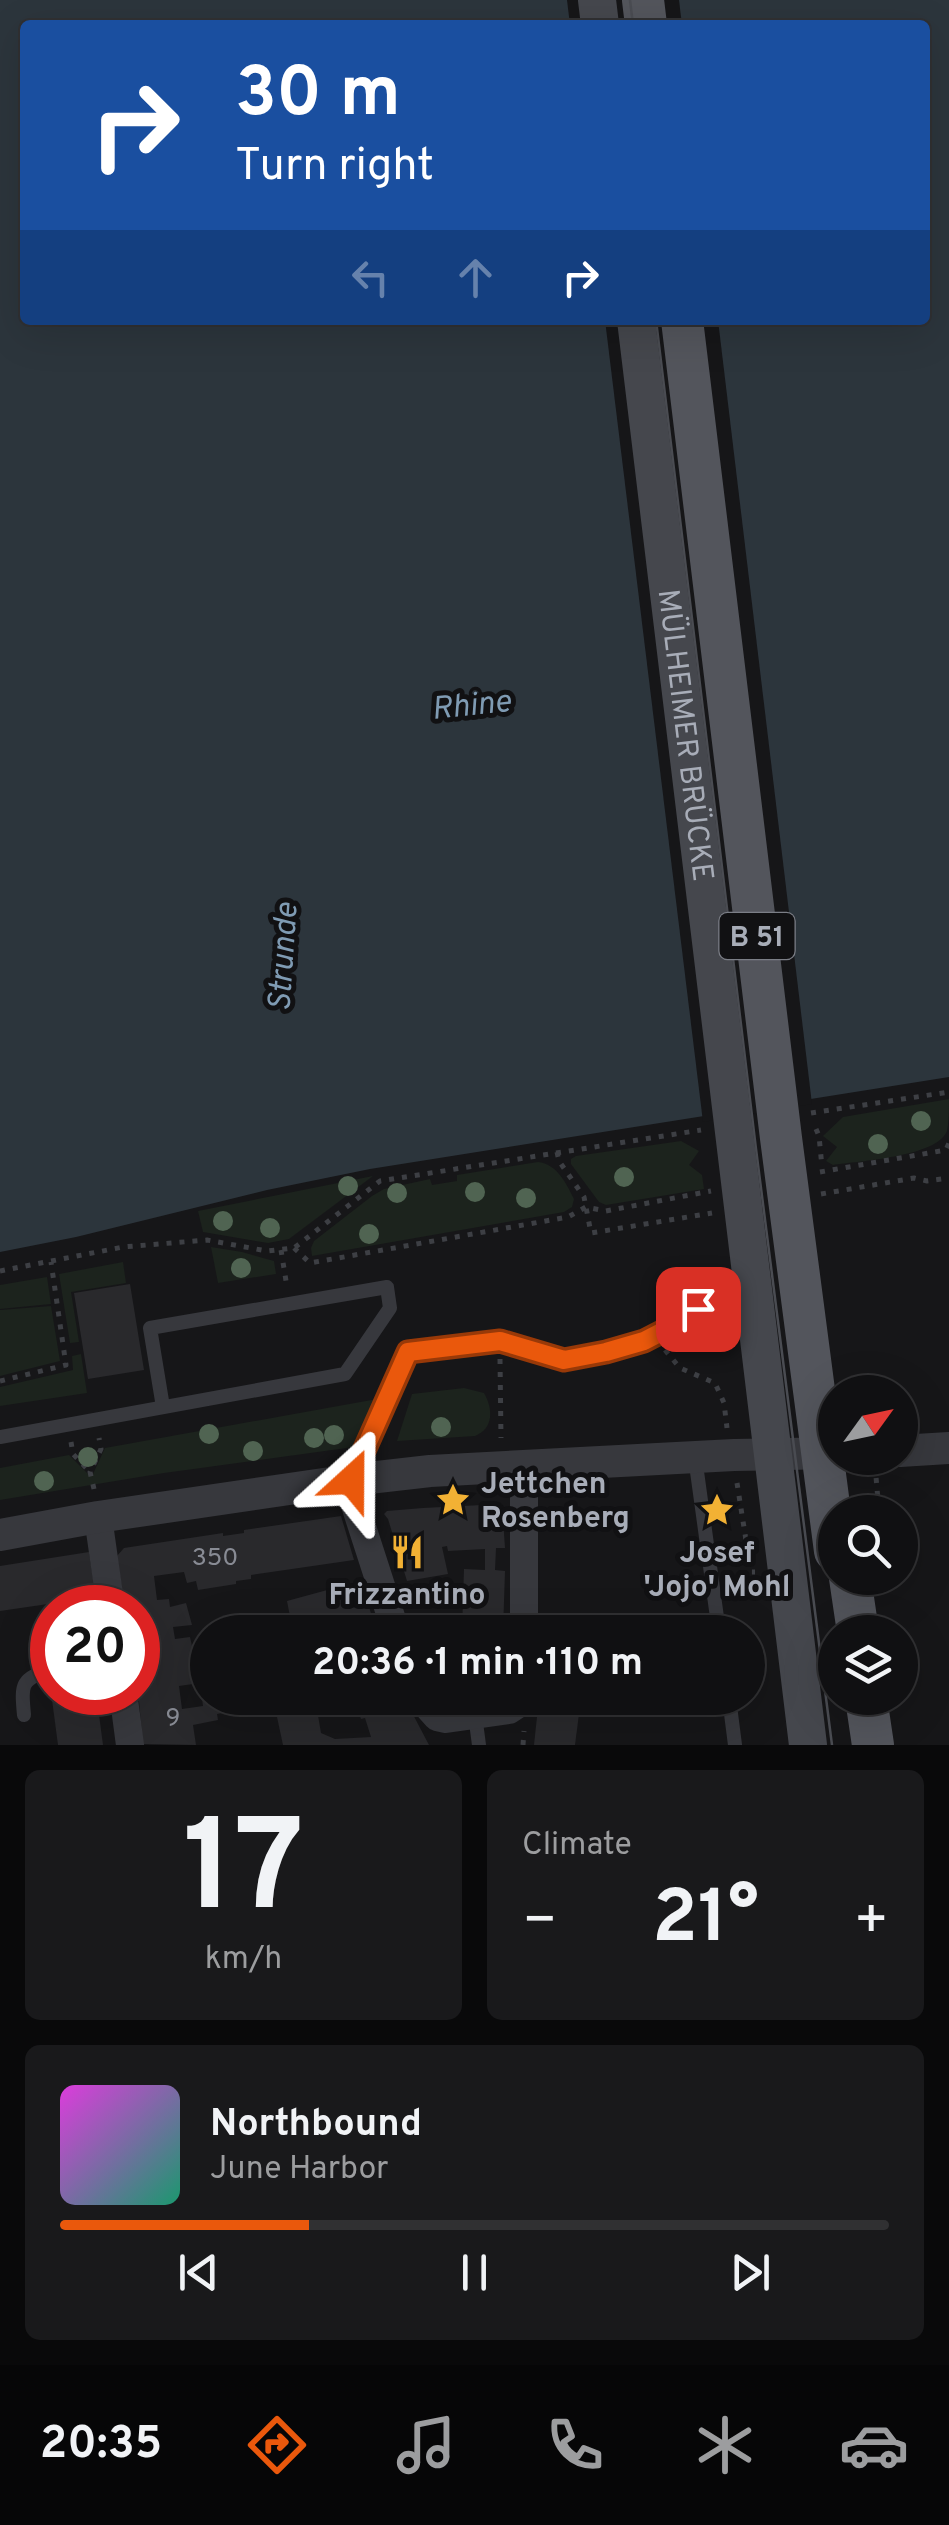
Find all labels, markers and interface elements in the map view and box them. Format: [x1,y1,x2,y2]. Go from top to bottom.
text: 30 m [235,52,401,141]
icon: right [70,60,200,190]
text: Turn right [235,139,434,196]
icon: left [343,250,398,305]
icon: ahead [448,250,503,305]
icon: right [553,250,608,305]
street label: MÜLHEIMER BRÜCKE [648,587,720,884]
water label: Rhine [430,683,514,731]
water label: Strunde [261,901,309,1013]
road number: B 51 [720,913,794,959]
pin [656,1267,741,1352]
icon: arrive [671,1282,726,1337]
north arrow [818,1375,918,1475]
map controls [818,1375,918,1715]
position arrow [299,1428,403,1532]
place label: Jettchen Rosenberg [481,1467,630,1538]
place icon: Jettchen Rosenberg [434,1481,472,1519]
place icon: Josef 'Jojo' Mohl [698,1491,736,1529]
button: search [818,1495,918,1595]
restaurant icon: Frizzantino [388,1533,426,1571]
place label: Josef 'Jojo' Mohl [644,1536,790,1607]
house number: 350 [192,1543,238,1575]
place label: Frizzantino [328,1578,486,1615]
speed limit sign: 20 [30,1585,160,1715]
button: layers [818,1615,918,1715]
text: 20:36 · 1 min · 110 m [312,1640,643,1689]
house number: 9 [166,1703,180,1735]
text: 17 [183,1792,304,1957]
text: Climate [522,1826,632,1866]
text: 21° [652,1874,759,1969]
text: − [522,1888,557,1958]
text: + [854,1888,889,1958]
text: km/h [205,1940,282,1980]
text: Northbound [210,2101,422,2150]
text: June Harbor [210,2150,389,2190]
icon: previous [171,2245,226,2300]
icon: pause [447,2245,502,2300]
icon: next [723,2245,778,2300]
icon: directions [242,2410,312,2480]
icon: music [391,2410,461,2480]
icon: phone [540,2410,610,2480]
icon: climate [690,2410,760,2480]
icon: car [839,2410,909,2480]
text: 20:35 [40,2417,162,2474]

